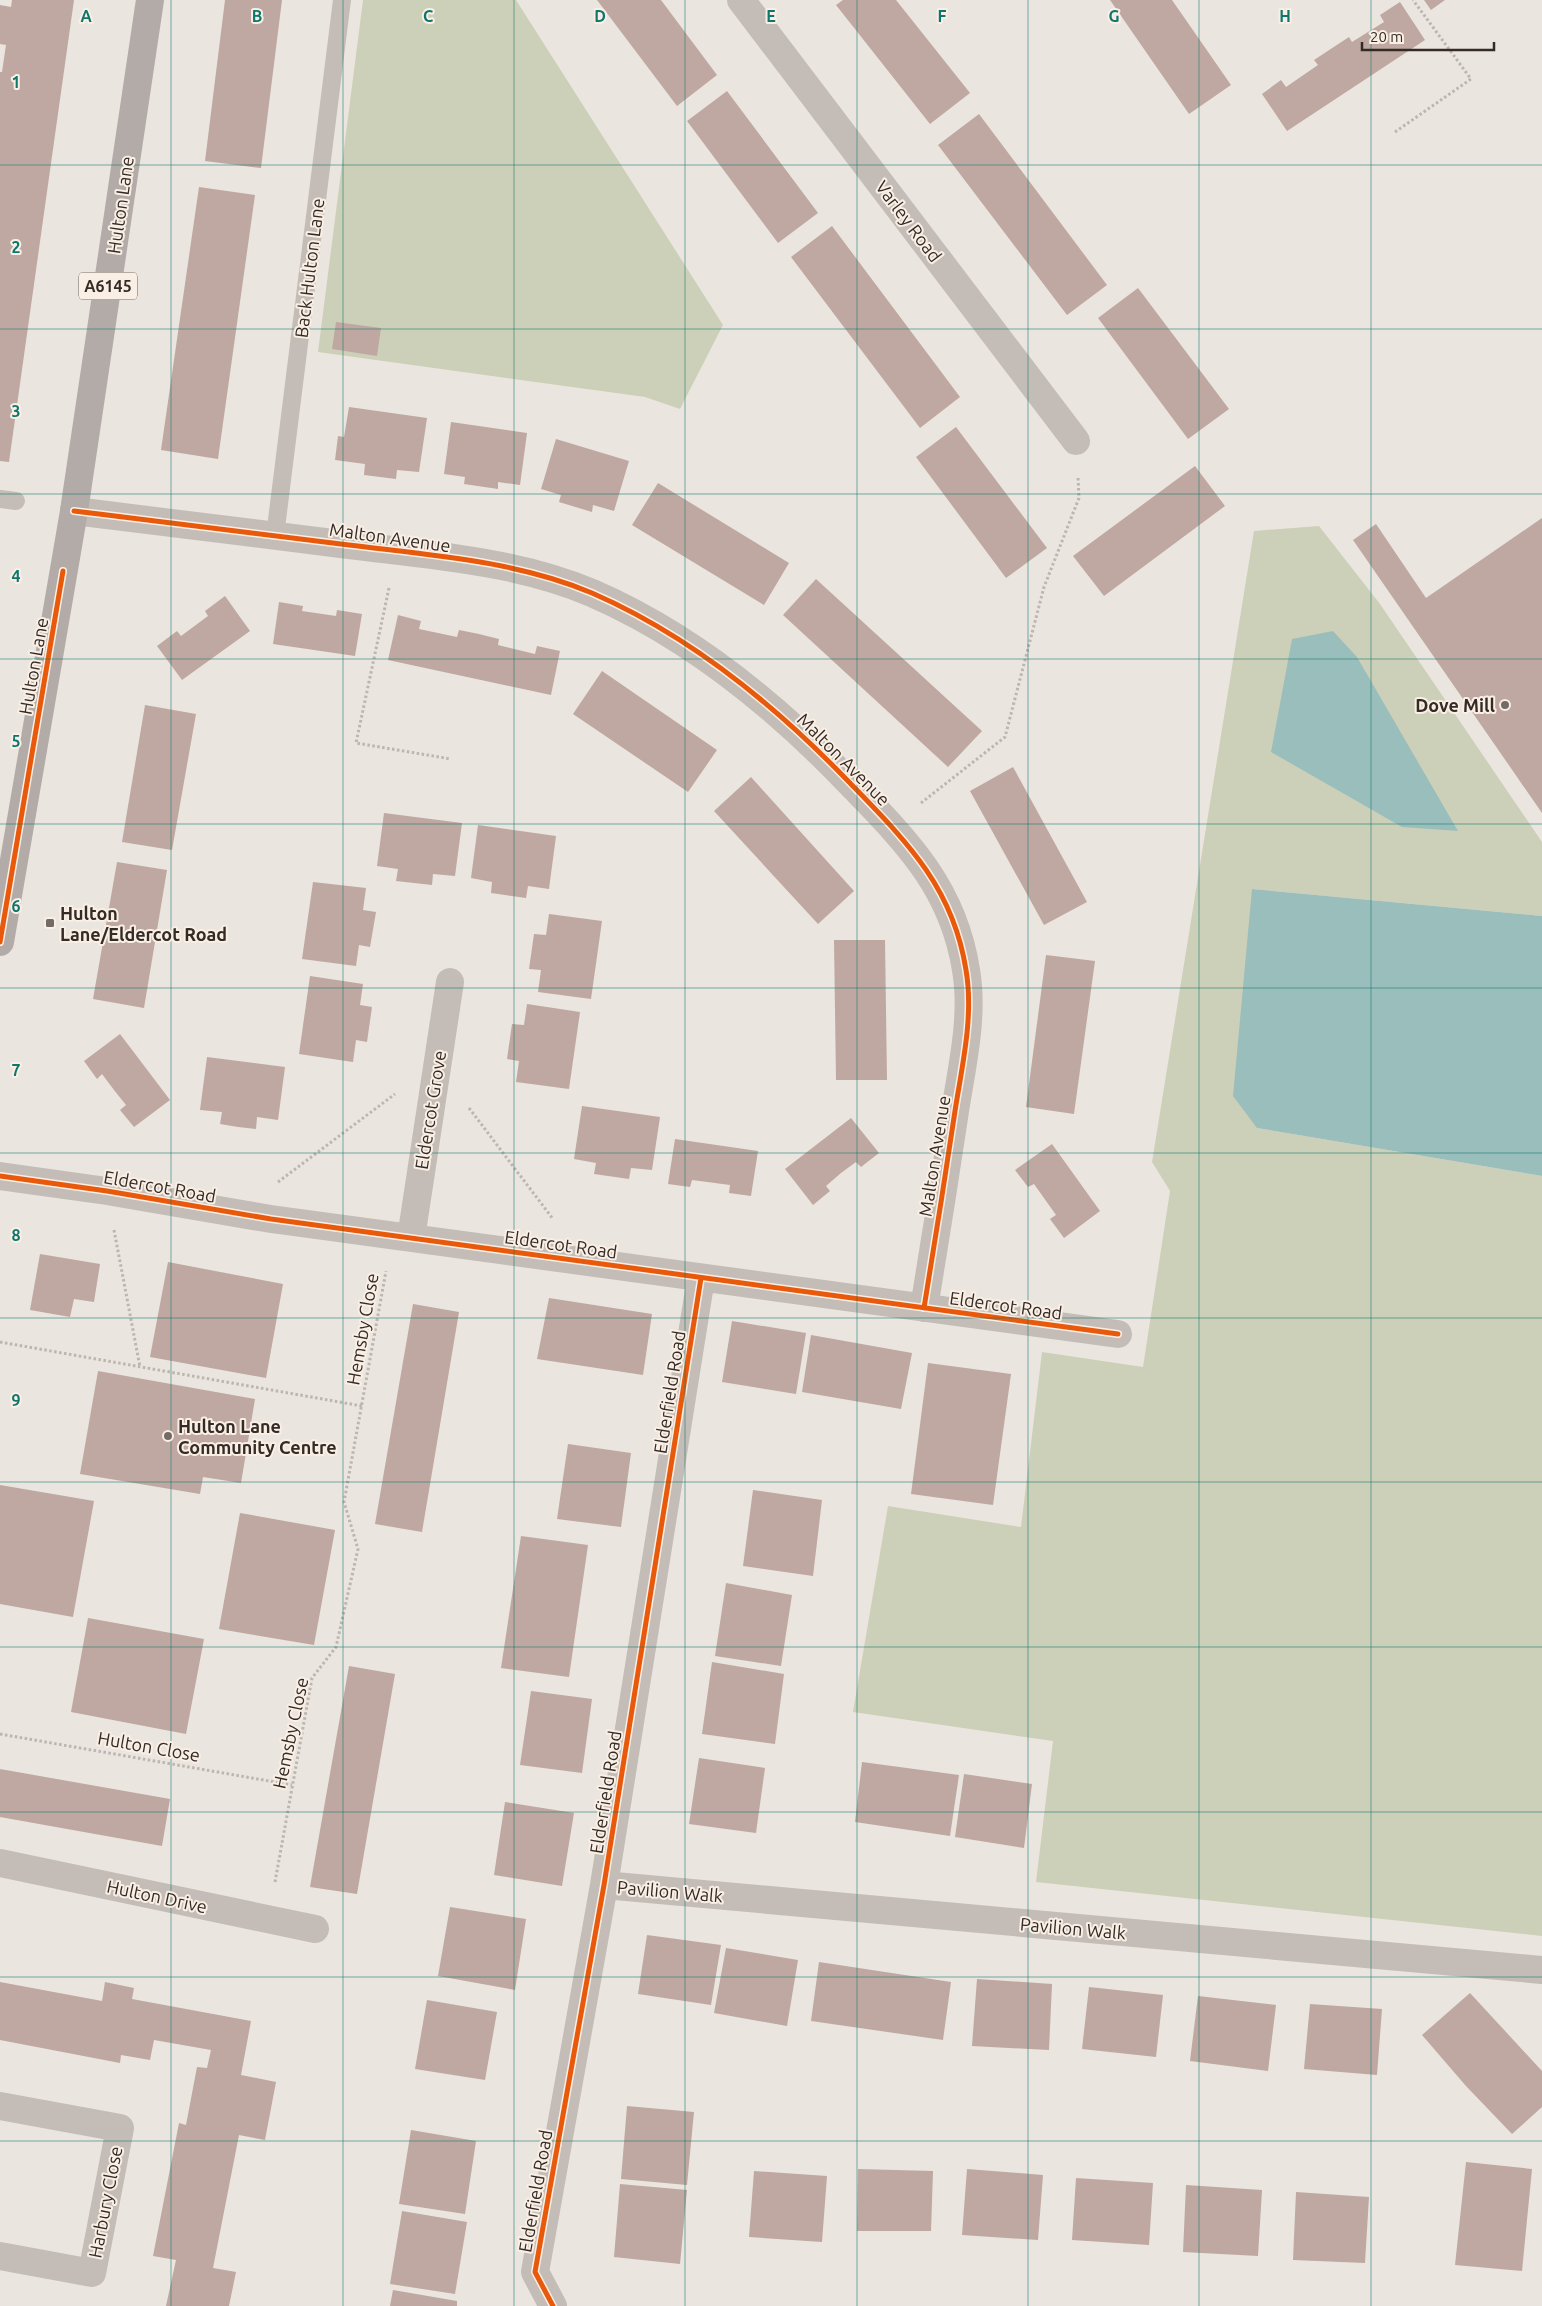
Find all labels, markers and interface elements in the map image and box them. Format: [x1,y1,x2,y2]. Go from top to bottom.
text: A [80,7,92,25]
text: B [252,7,262,25]
text: C [423,7,433,25]
text: D [594,7,606,25]
text: E [766,7,776,25]
text: F [938,7,947,25]
text: G [1108,7,1120,25]
text: H [1279,7,1291,25]
scale bar [1362,20,1494,52]
text: 20 m [1370,28,1403,45]
text: 1 [11,73,21,91]
street label: Hulton Lane [103,155,137,255]
street label: Varley Road [872,177,946,265]
street label: Back Hulton Lane [291,197,327,339]
text: 2 [11,238,21,256]
road number: A6145 [79,272,137,300]
text: 3 [11,402,21,420]
street label: Malton Avenue [328,519,452,555]
text: 4 [11,567,21,585]
street label: Hulton Lane [15,616,51,716]
place label: Dove Mill [1415,695,1496,715]
marker: Dove Mill [1499,699,1511,711]
street label: Malton Avenue [794,709,894,809]
text: 5 [11,732,21,750]
text: 6 [11,897,21,915]
place label: Hulton Lane/Eldercot Road [60,903,227,944]
marker: Hulton Lane/Eldercot Road [44,917,56,929]
street label: Eldercot Grove [411,1049,449,1171]
text: 7 [11,1061,21,1079]
street label: Malton Avenue [915,1094,953,1218]
street label: Eldercot Road [102,1166,218,1206]
text: 8 [11,1226,21,1244]
street label: Eldercot Road [503,1226,619,1262]
street label: Hemsby Close [342,1272,382,1386]
street label: Eldercot Road [948,1287,1064,1323]
street label: Elderfield Road [649,1329,689,1455]
text: 9 [11,1391,21,1409]
place label: Hulton Lane Community Centre [178,1416,337,1457]
marker: Hulton Lane Community Centre [162,1430,174,1442]
street label: Hemsby Close [268,1676,312,1790]
street label: Hulton Close [96,1727,202,1765]
street label: Elderfield Road [585,1729,625,1855]
street label: Hulton Drive [105,1876,209,1916]
street label: Pavilion Walk [616,1876,724,1906]
street label: Pavilion Walk [1019,1913,1127,1943]
street label: Elderfield Road [514,2128,556,2254]
street label: Harbury Close [84,2144,126,2260]

